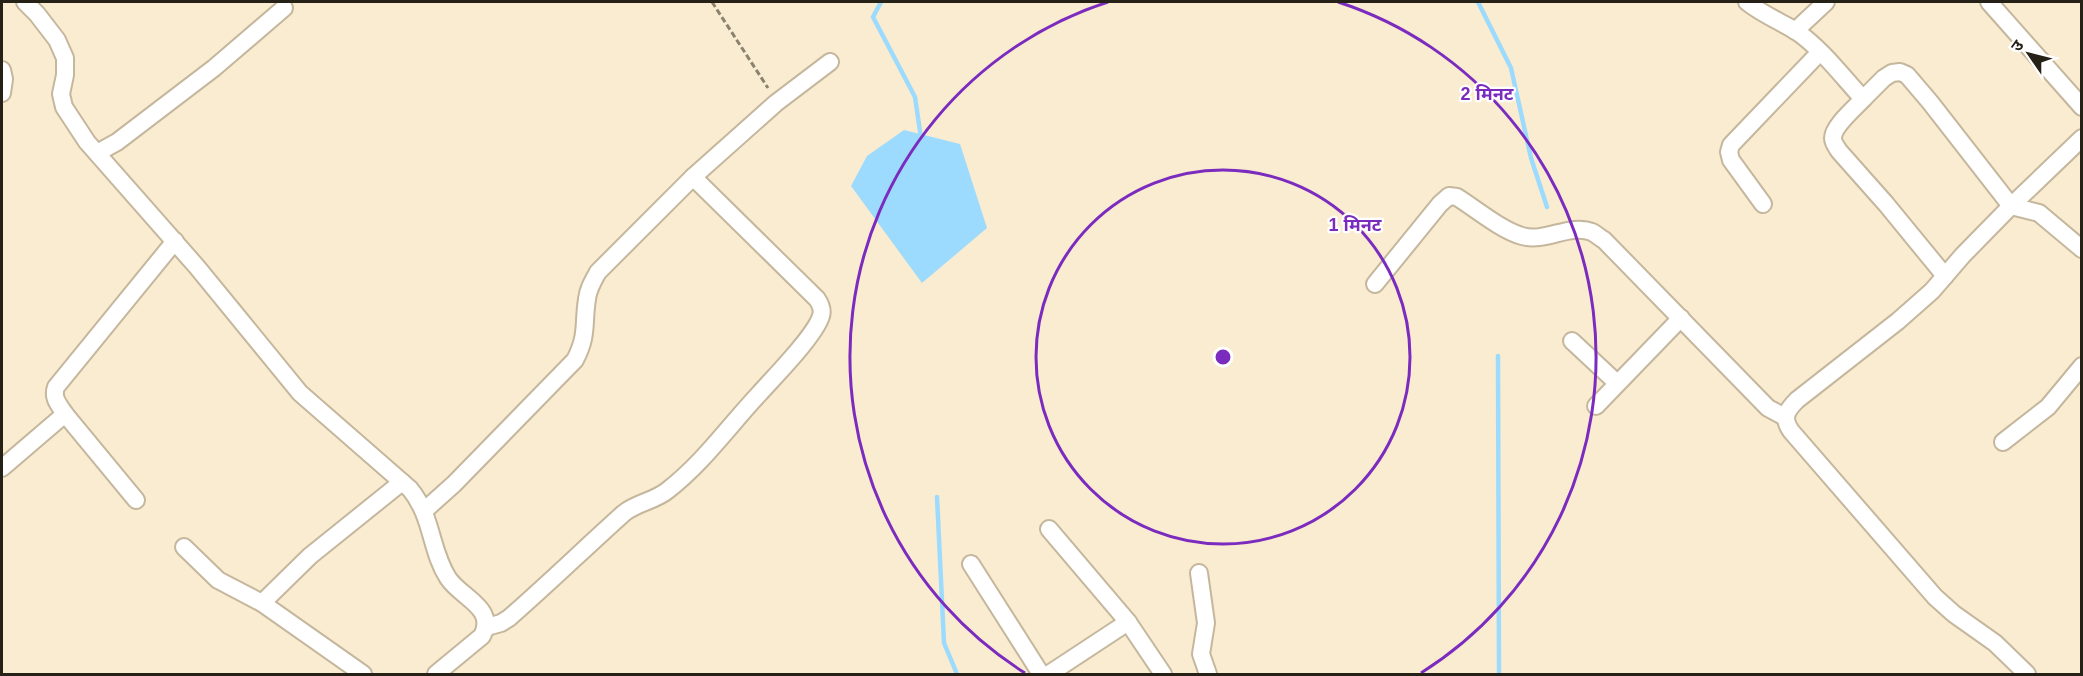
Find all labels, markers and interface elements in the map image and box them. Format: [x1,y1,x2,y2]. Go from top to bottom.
north arrow [1999,24,2059,84]
text: उ [2007,36,2027,54]
text: 2 मिनट [1461,84,1514,104]
text: 1 मिनट [1329,215,1382,235]
centre of rings [1213,347,1233,367]

